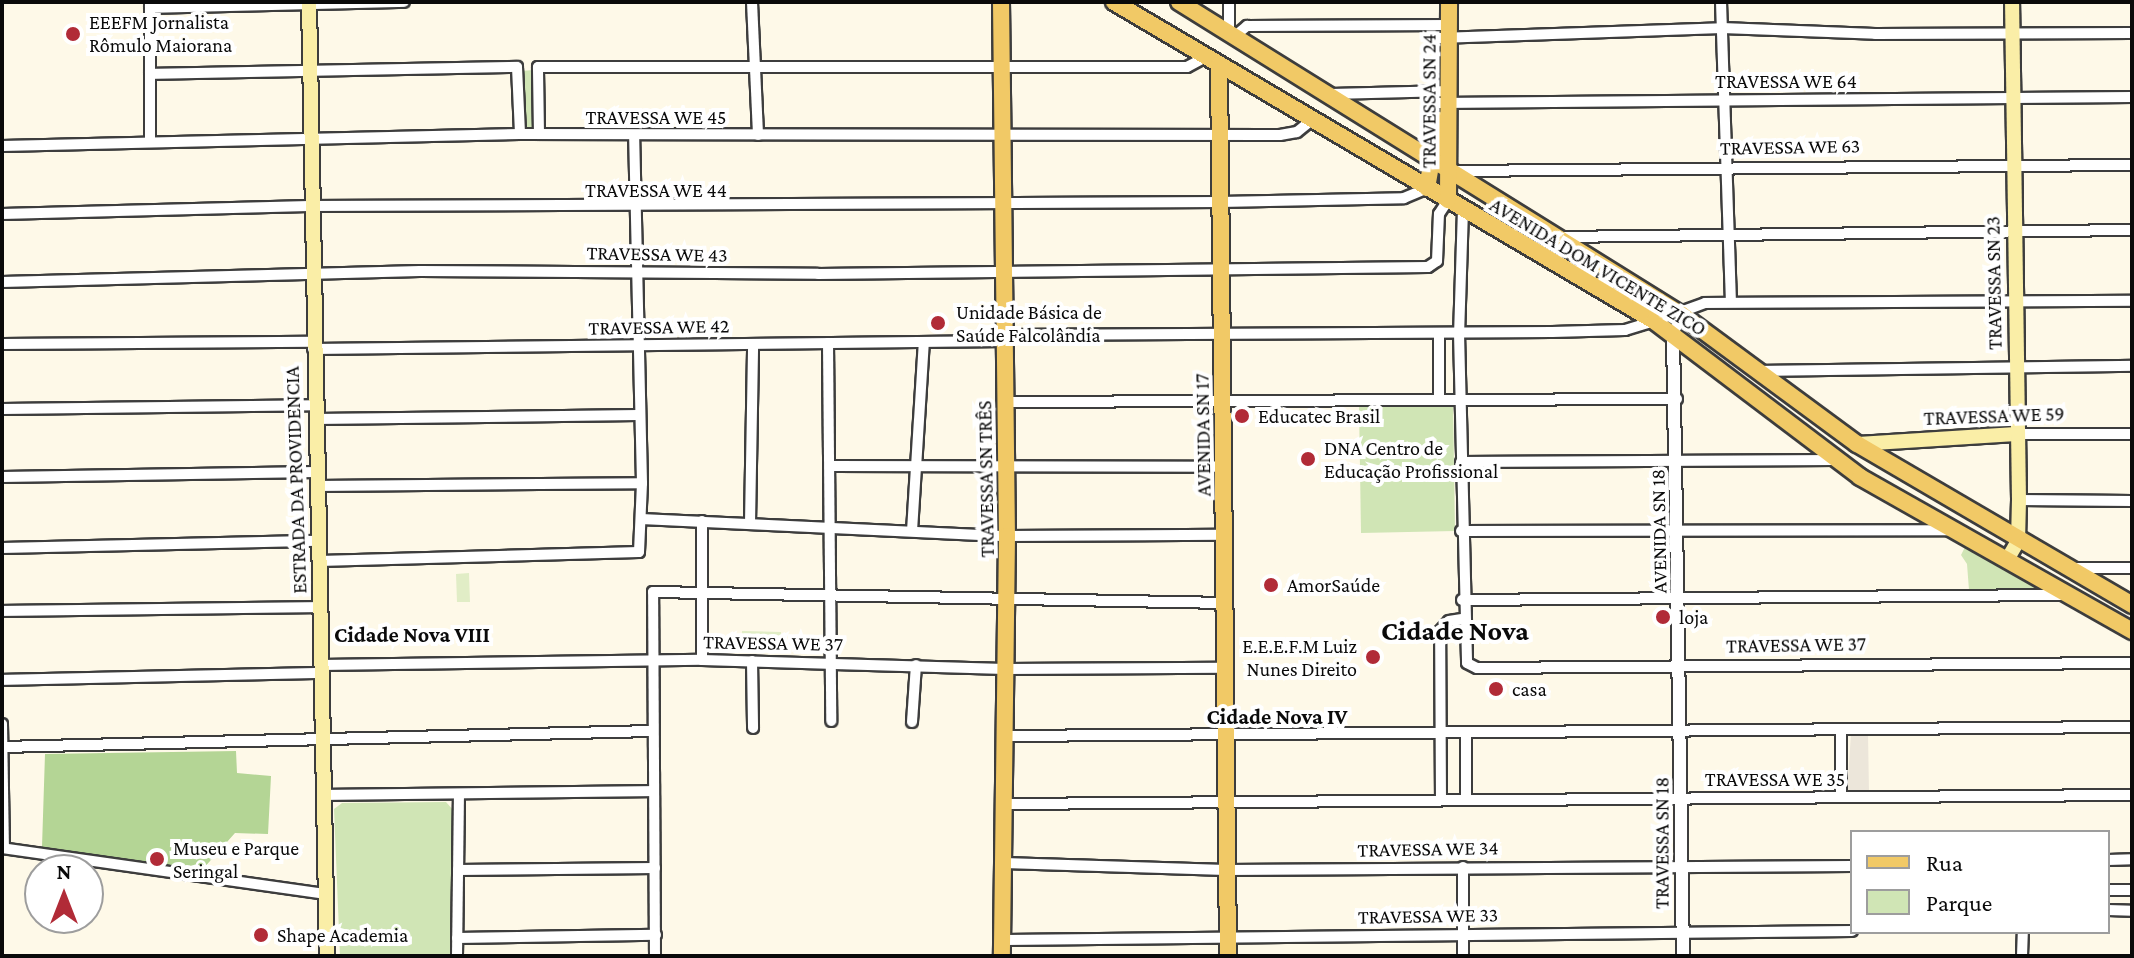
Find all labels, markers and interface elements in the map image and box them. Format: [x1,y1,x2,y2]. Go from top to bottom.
place label: EEEFM Jornalista Rômulo Maiorana [89,10,232,57]
marker: EEEFM Jornalista Rômulo Maiorana [64,25,82,43]
street label: TRAVESSA SN 24 [1417,34,1441,168]
street label: TRAVESSA WE 64 [1715,69,1857,93]
street label: TRAVESSA WE 45 [585,105,727,129]
street label: TRAVESSA WE 63 [1720,134,1860,160]
street label: TRAVESSA WE 44 [585,178,727,202]
street label: AVENIDA DOM VICENTE ZICO [1485,193,1711,341]
street label: TRAVESSA SN 23 [1981,216,2007,350]
street label: TRAVESSA WE 43 [586,241,728,267]
place label: Unidade Básica de Saúde Falcolândia [956,300,1102,347]
marker: Unidade Básica de Saúde Falcolândia [927,312,949,334]
street label: TRAVESSA WE 42 [588,314,730,340]
street label: ESTRADA DA PROVIDENCIA [280,366,312,594]
street label: AVENIDA SN 17 [1190,373,1216,497]
street label: TRAVESSA SN TRÊS [973,400,999,558]
street label: TRAVESSA WE 59 [1923,402,2065,430]
place label: Educatec Brasil [1258,404,1380,428]
marker: Educatec Brasil [1233,407,1251,425]
place label: DNA Centro de Educação Profissional [1324,436,1498,483]
marker: DNA Centro de Educação Profissional [1299,450,1317,468]
street label: AVENIDA SN 18 [1646,469,1672,593]
place label: AmorSaúde [1287,573,1380,597]
marker: AmorSaúde [1262,576,1280,594]
place label: loja [1679,605,1708,629]
marker: loja [1654,608,1672,626]
district label: Cidade Nova [1381,614,1529,648]
district label: Cidade Nova VIII [334,622,490,648]
street label: TRAVESSA WE 37 [703,630,843,656]
street label: TRAVESSA WE 37 [1726,632,1866,658]
place label: E.E.E.F.M Luiz Nunes Direito [1242,634,1357,681]
marker: E.E.E.F.M Luiz Nunes Direito [1364,648,1382,666]
place label: casa [1512,677,1547,701]
marker: casa [1487,680,1505,698]
district label: Cidade Nova IV [1206,704,1348,730]
street label: TRAVESSA WE 35 [1705,767,1845,791]
street label: TRAVESSA SN 18 [1650,777,1674,909]
legend [1850,830,2110,934]
place label: Museu e Parque Seringal [173,836,299,883]
street label: TRAVESSA WE 34 [1357,836,1499,862]
text: Rua [1926,849,1963,876]
marker: Museu e Parque Seringal [148,850,166,868]
north arrow [24,854,104,934]
text: N [57,859,72,884]
text: Parque [1926,889,1992,916]
street label: TRAVESSA WE 33 [1358,903,1498,929]
place label: Shape Academia [277,923,408,947]
marker: Shape Academia [252,926,270,944]

